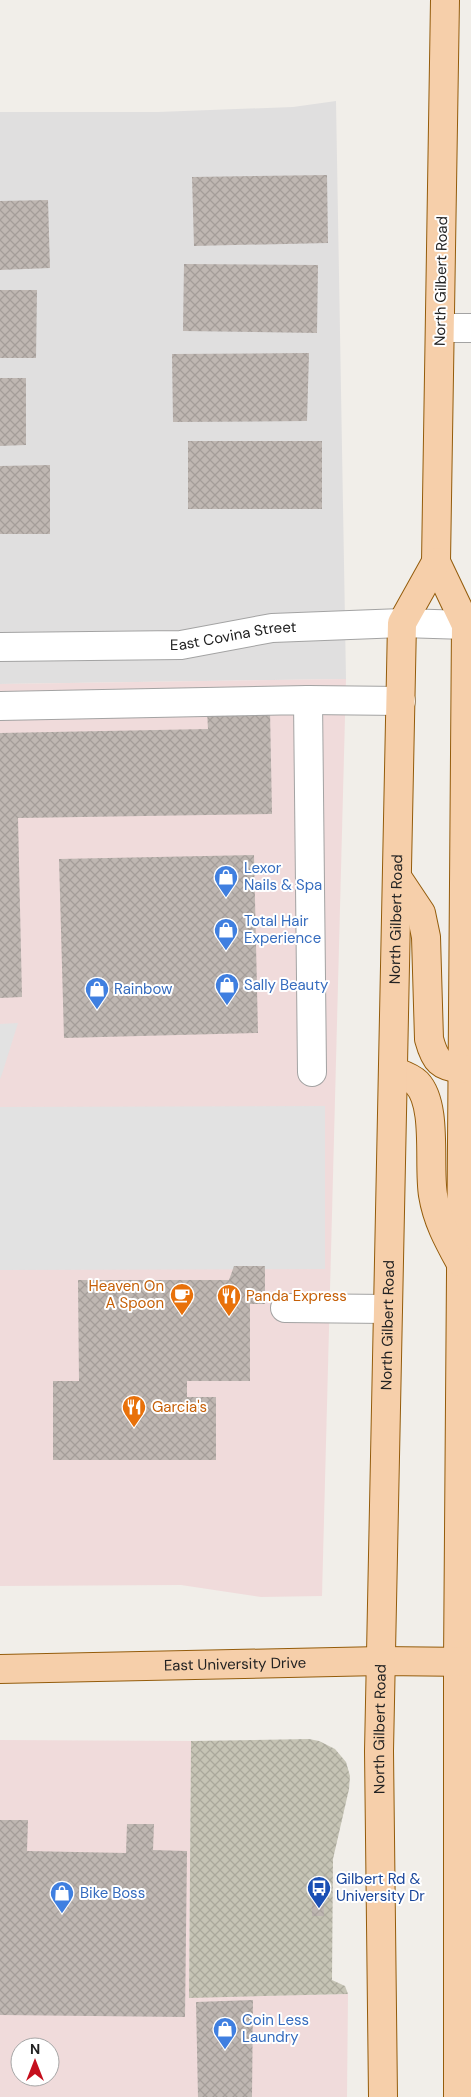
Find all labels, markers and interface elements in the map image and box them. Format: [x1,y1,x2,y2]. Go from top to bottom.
street label: North Gilbert Road [430,216,452,346]
street label: East Covina Street [170,617,297,655]
street label: North Gilbert Road [385,854,407,984]
place label: Lexor Nails & Spa [244,858,322,895]
shop icon: Lexor Nails & Spa [213,864,239,898]
place label: Total Hair Experience [244,911,321,948]
shop icon: Total Hair Experience [213,917,239,951]
shop icon: Sally Beauty [214,972,240,1006]
place label: Sally Beauty [244,975,329,995]
shop icon: Rainbow [84,976,110,1010]
place label: Rainbow [114,979,173,999]
street label: North Gilbert Road [376,1260,399,1390]
place label: Heaven On A Spoon [89,1276,164,1313]
cafe icon: Heaven On A Spoon [169,1282,195,1316]
restaurant icon: Panda Express [216,1283,242,1317]
place label: Panda Express [246,1286,347,1306]
restaurant icon: Garcia's [121,1394,147,1428]
place label: Garcia's [152,1397,207,1417]
street label: East University Drive [164,1653,306,1676]
street label: North Gilbert Road [369,1664,391,1794]
place label: Gilbert Rd & University Dr [336,1869,425,1906]
bus stop icon: Gilbert Rd & University Dr [306,1875,332,1909]
shop icon: Bike Boss [49,1880,75,1914]
place label: Bike Boss [80,1883,145,1903]
place label: Coin Less Laundry [242,2010,309,2047]
shop icon: Coin Less Laundry [212,2016,238,2050]
north arrow [10,2037,60,2087]
text: N [30,2040,40,2058]

